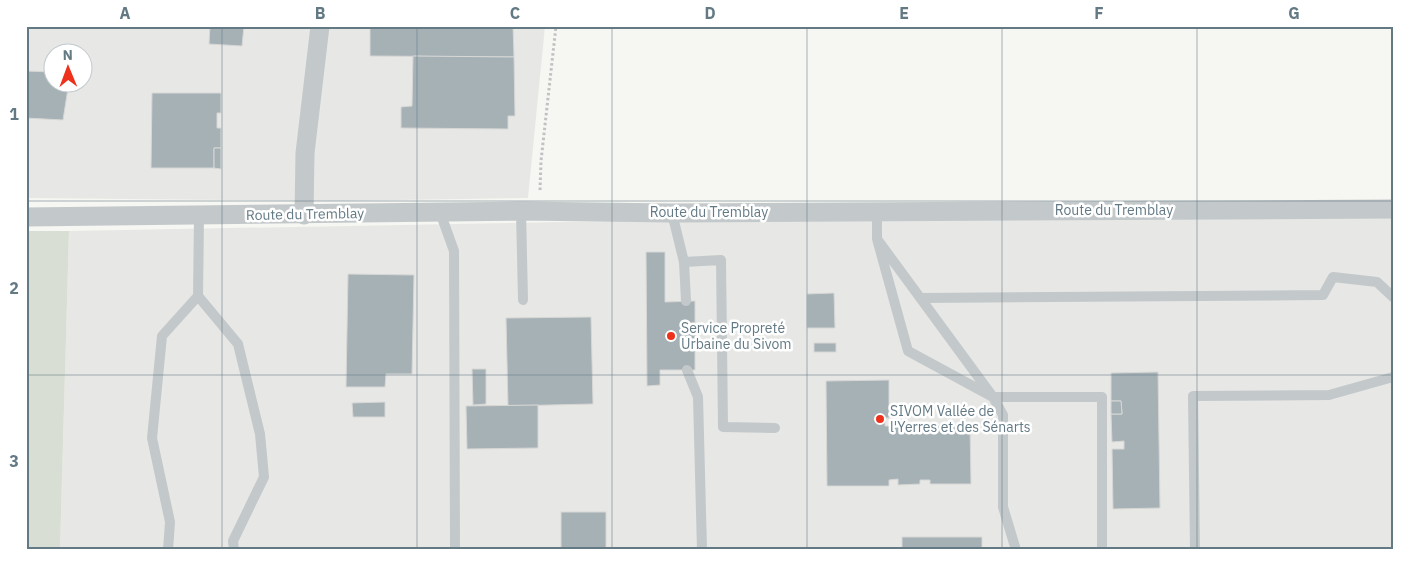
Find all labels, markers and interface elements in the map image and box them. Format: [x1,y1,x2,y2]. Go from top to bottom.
text: A [120,3,131,23]
text: B [315,3,326,23]
text: C [510,3,520,23]
text: D [704,3,716,23]
text: E [899,3,909,23]
text: F [1094,3,1104,23]
text: G [1288,3,1300,23]
north arrow [42,42,92,92]
text: N [63,46,73,64]
text: 1 [9,104,19,124]
street label: Route du Tremblay [1055,201,1173,219]
street label: Route du Tremblay [650,203,768,221]
street label: Route du Tremblay [246,204,364,224]
text: 2 [9,278,19,298]
place label: Service Propreté Urbaine du Sivom [681,319,792,353]
marker: Service Propreté Urbaine du Sivom [665,330,677,342]
place label: SIVOM Vallée de l'Yerres et des Sénarts [890,402,1031,436]
marker: SIVOM Vallée de l'Yerres et des Sénarts [874,413,886,425]
text: 3 [9,451,19,471]

